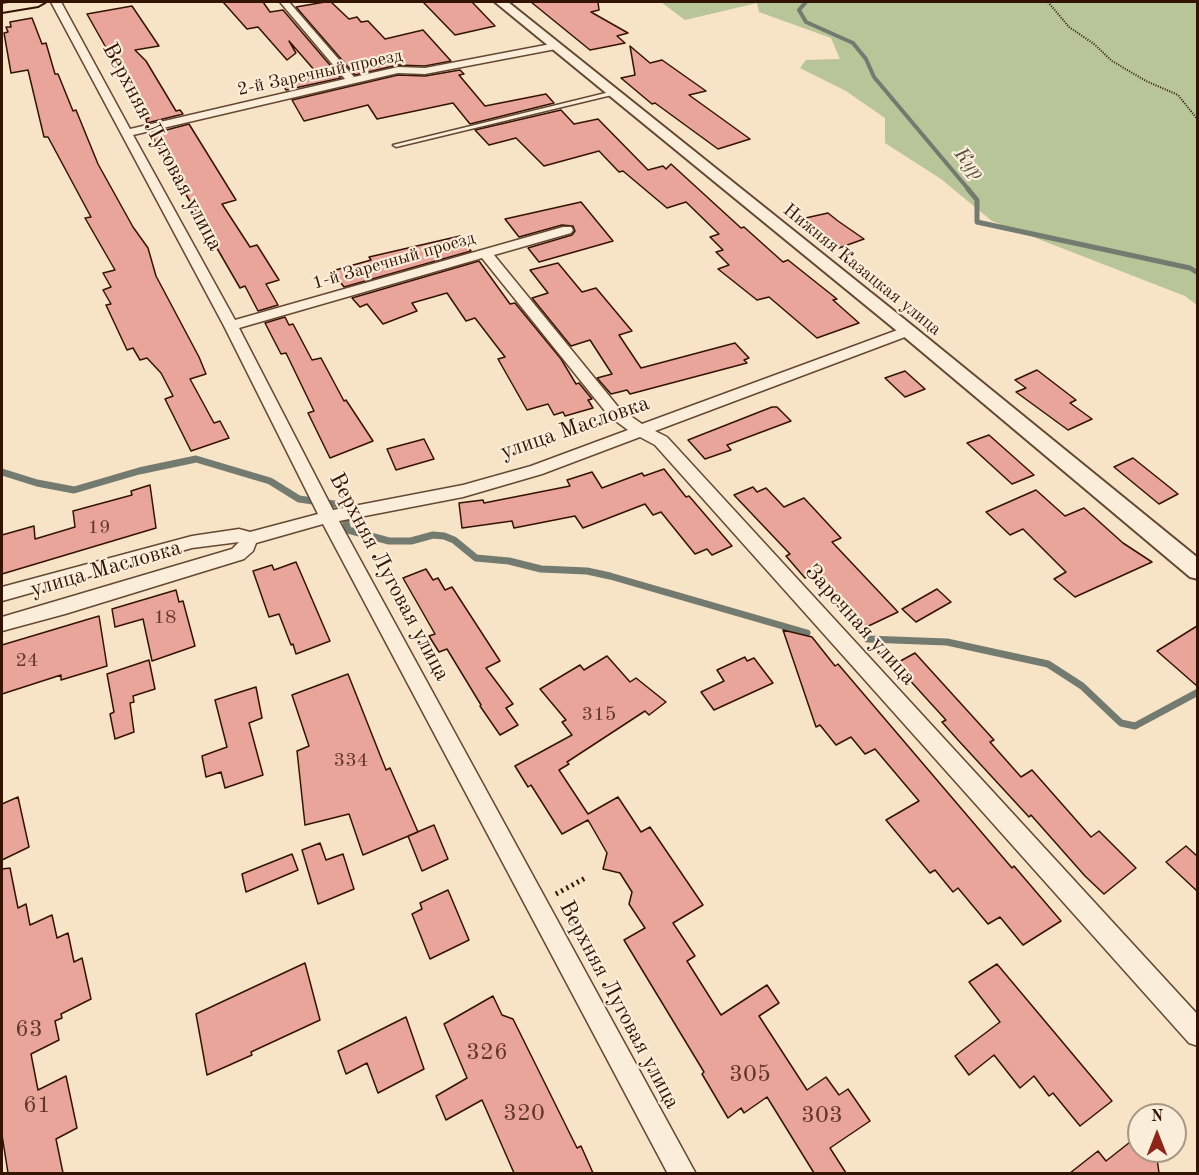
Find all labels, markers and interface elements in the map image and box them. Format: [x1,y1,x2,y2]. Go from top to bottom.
street label: Верхняя Луговая улица [96,38,228,256]
street label: 2-й Заречный проезд [236,45,404,101]
water label: Кур [949,143,989,185]
street label: Нижняя Казацкая улица [779,200,945,340]
street label: 1-й Заречный проезд [310,227,478,295]
street label: улица Масловка [497,390,653,466]
street label: Верхняя Луговая улица [323,468,455,686]
house number: 19 [87,516,111,540]
street label: улица Масловка [27,535,185,603]
street label: Заречная улица [799,559,921,691]
house number: 18 [153,606,177,630]
house number: 24 [15,649,39,673]
house number: 315 [582,703,616,727]
house number: 334 [334,749,368,773]
street label: Верхняя Луговая улица [553,896,685,1114]
house number: 63 [15,1016,43,1044]
house number: 326 [466,1039,508,1067]
house number: 305 [729,1061,771,1089]
house number: 61 [23,1092,51,1120]
house number: 320 [503,1100,545,1128]
house number: 303 [801,1102,843,1130]
north arrow [1127,1103,1187,1163]
text: N [1151,1109,1163,1125]

